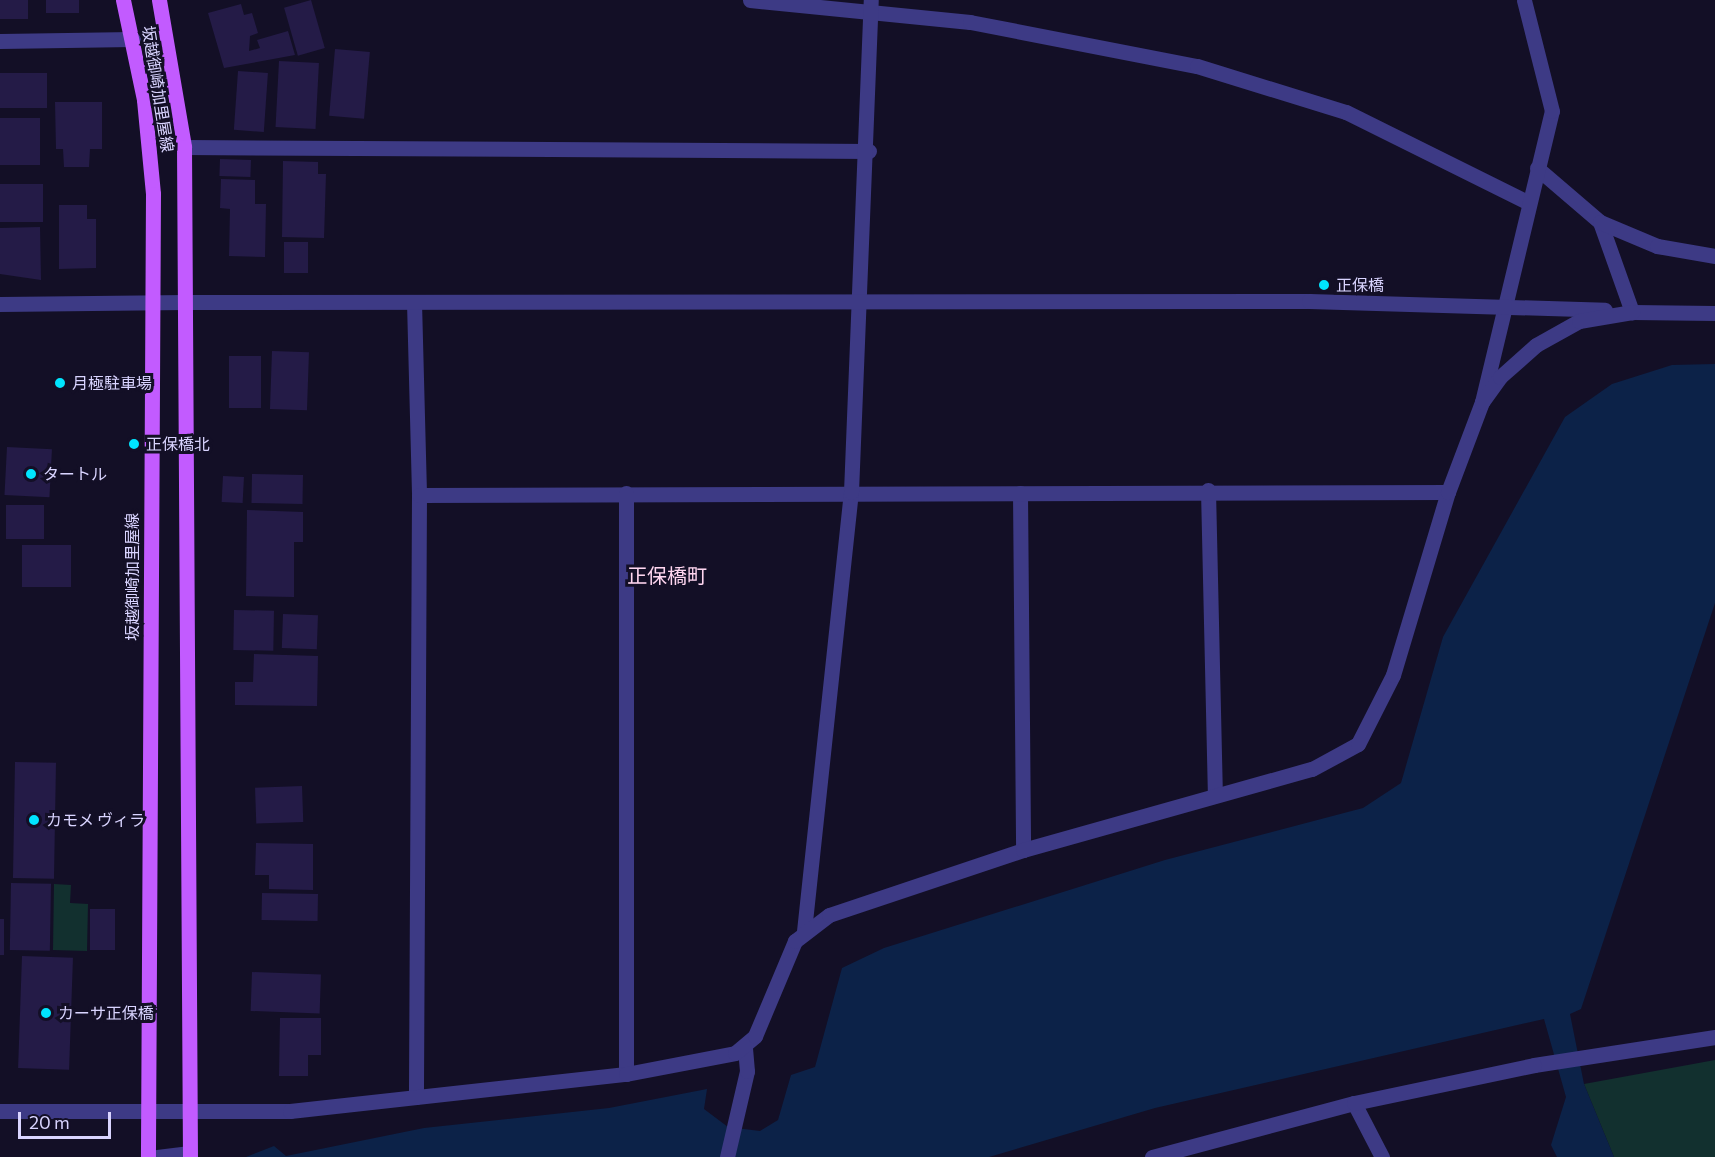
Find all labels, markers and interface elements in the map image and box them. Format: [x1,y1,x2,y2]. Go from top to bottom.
street label: 坂越御崎加里屋線 [139,24,177,154]
place label: 正保橋 [1336,275,1384,295]
marker: 正保橋 [1317,278,1331,292]
place label: 月極駐車場 [72,373,152,393]
marker: 月極駐車場 [53,376,67,390]
place label: 正保橋北 [146,434,210,454]
marker: 正保橋北 [127,437,141,451]
place label: タートル [43,464,107,484]
marker: タートル [24,467,38,481]
street label: 坂越御崎加里屋線 [122,513,142,641]
district label: 正保橋町 [627,563,707,587]
place label: カモメ ヴィラ [46,810,145,830]
marker: カモメ ヴィラ [27,813,41,827]
place label: カーサ正保橋 [58,1003,154,1023]
marker: カーサ正保橋 [39,1006,53,1020]
scale bar [21,1100,114,1138]
text: 20 m [29,1111,70,1133]

